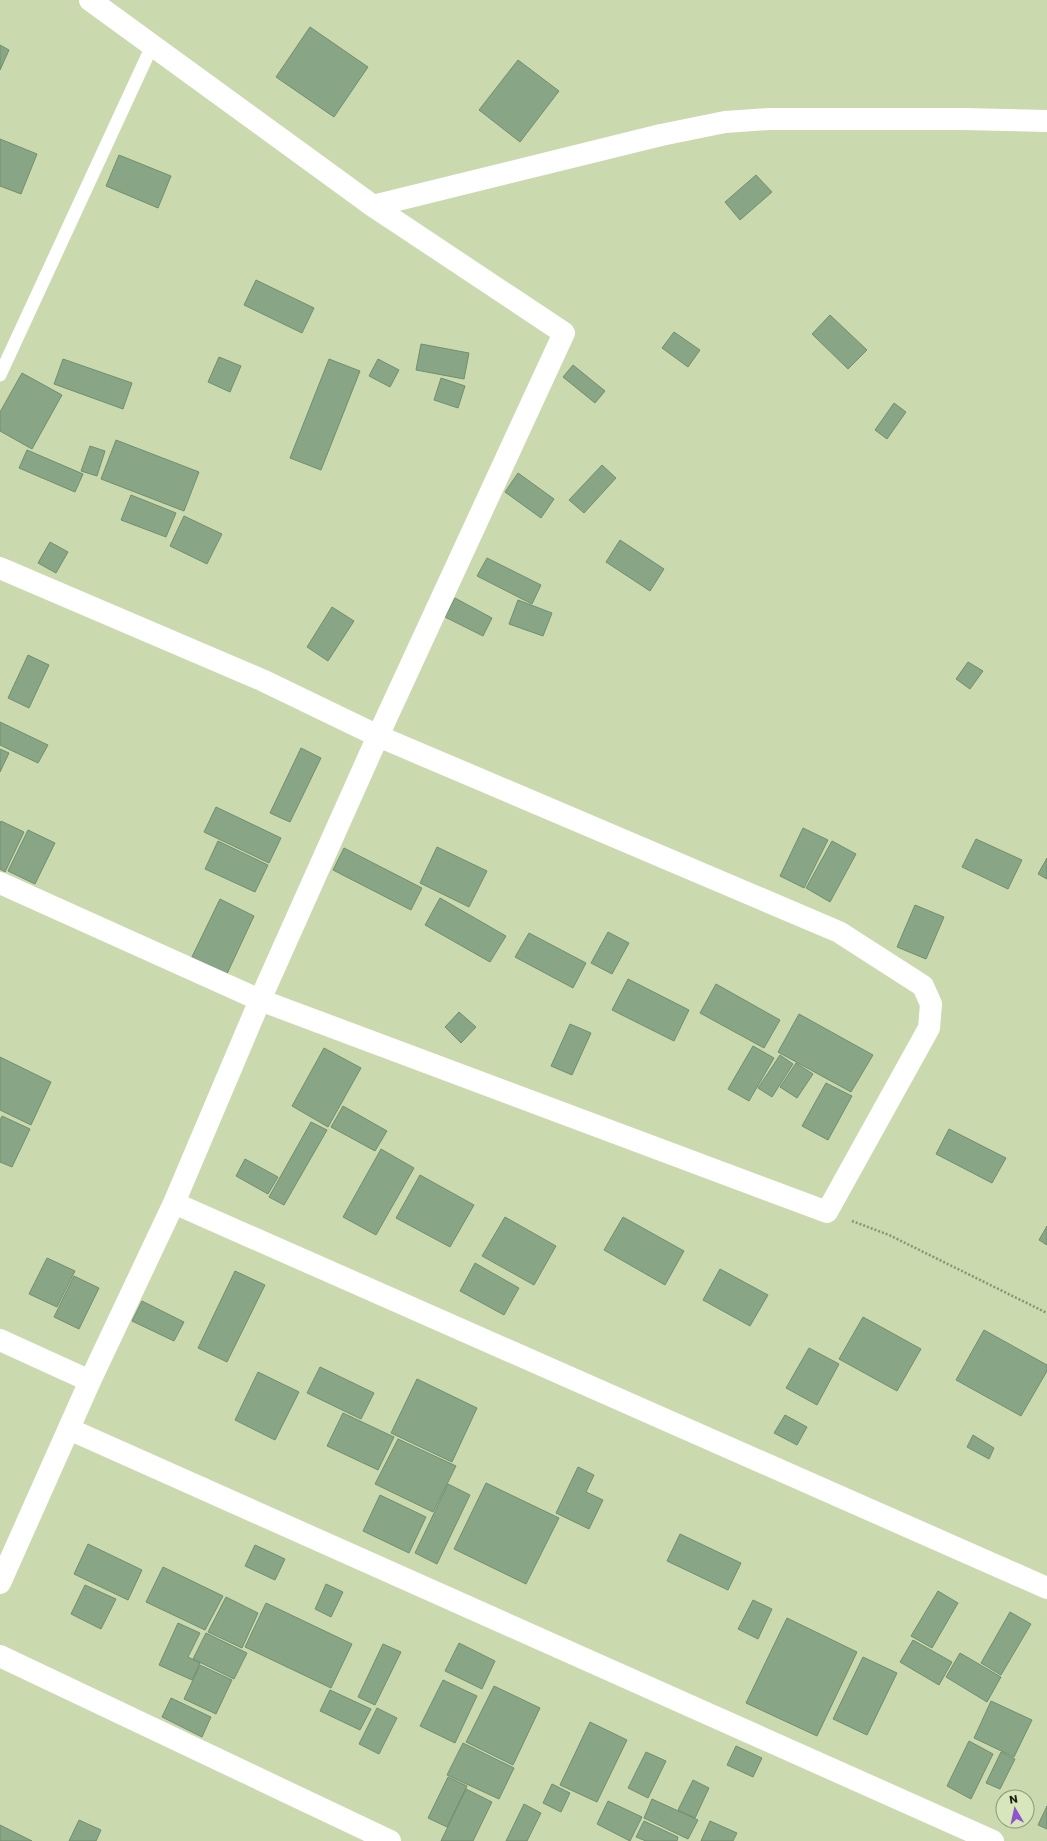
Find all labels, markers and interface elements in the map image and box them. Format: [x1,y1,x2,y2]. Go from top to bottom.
north arrow [995,1789,1035,1829]
text: N [1008,1791,1019,1808]

